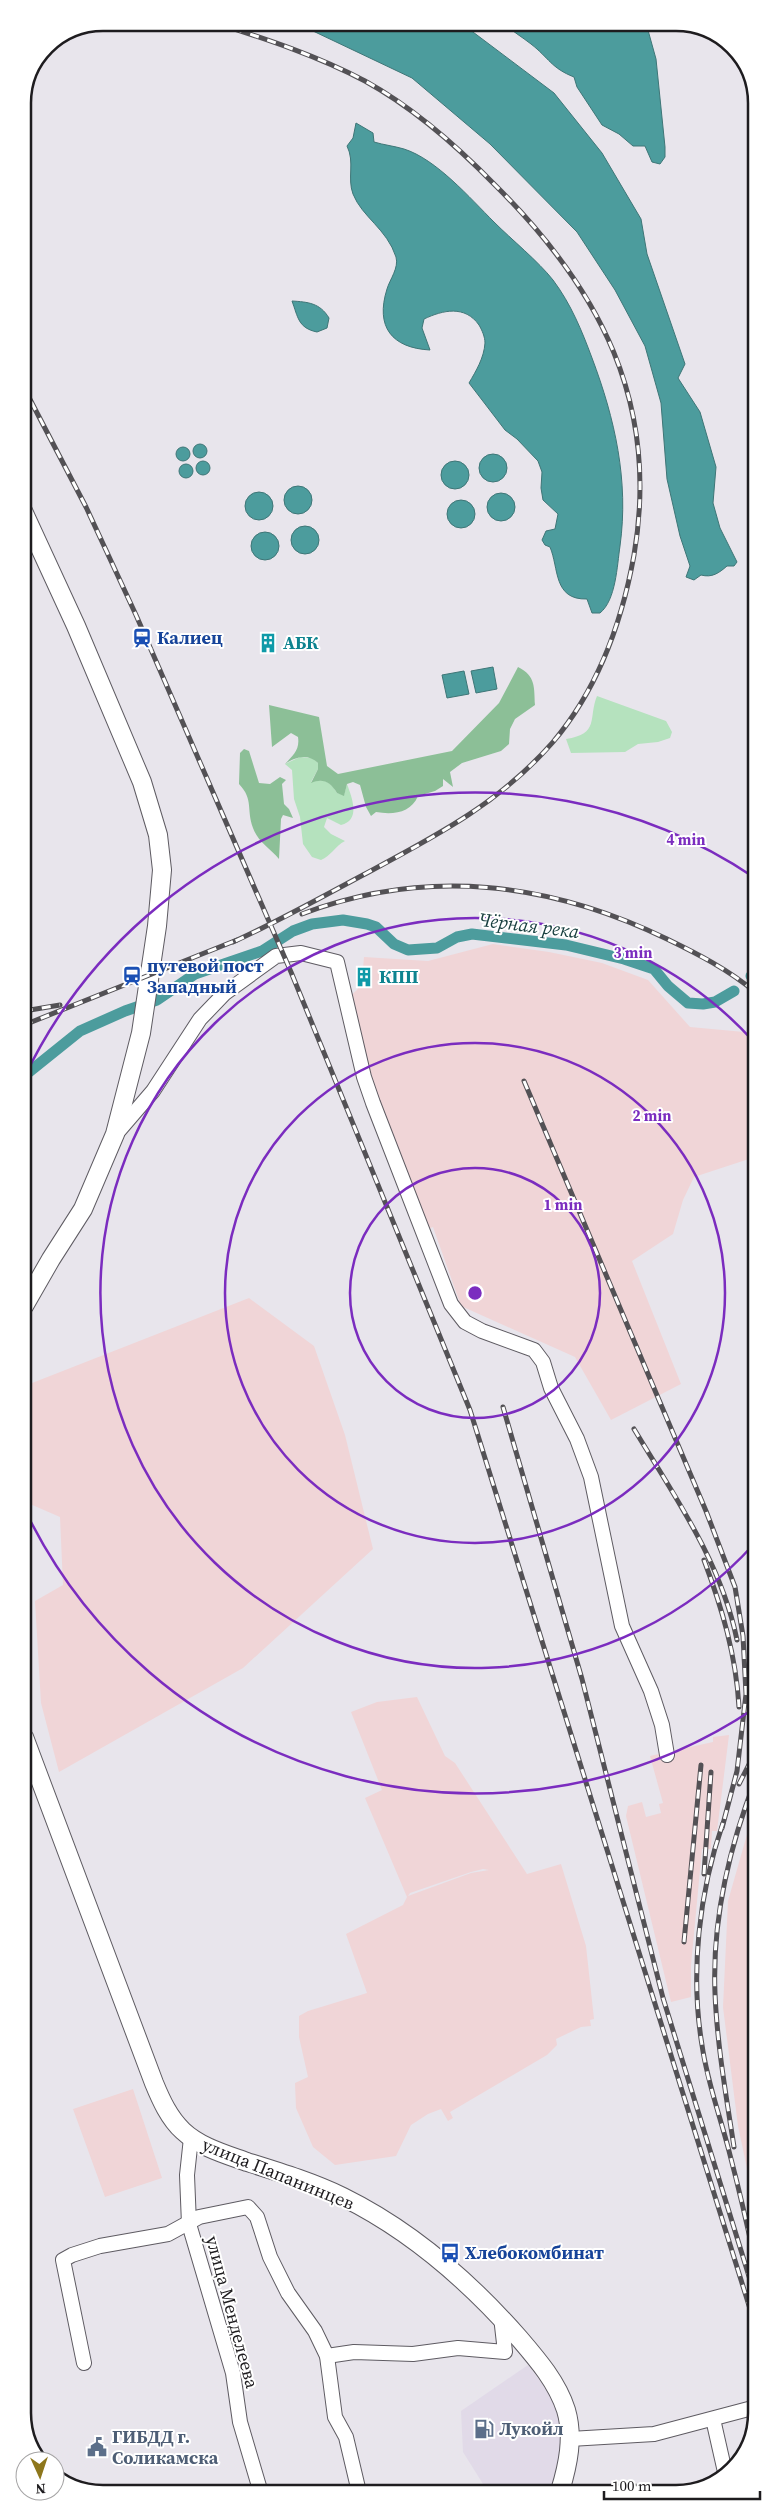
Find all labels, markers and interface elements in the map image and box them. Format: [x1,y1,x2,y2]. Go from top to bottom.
place label: Калиец [157,625,223,650]
station icon: Калиец [131,627,153,649]
place label: АБК [283,630,319,655]
building icon: АБК [257,632,279,654]
text: 4 min [667,829,705,850]
water label: Чёрная река [477,906,581,944]
text: 3 min [614,942,652,963]
place label: путевой пост Западный [147,953,264,999]
place label: КПП [379,964,419,989]
station icon: путевой пост Западный [121,965,143,987]
building icon: КПП [353,966,375,988]
text: 2 min [633,1105,671,1126]
text: 1 min [544,1194,582,1215]
centre of rings [466,1284,484,1302]
street label: улица Папанинцев [198,2132,358,2215]
street label: улица Менделеева [200,2233,265,2392]
place label: Хлебокомбинат [465,2240,604,2265]
bus stop icon: Хлебокомбинат [439,2242,461,2264]
place label: Лукойл [499,2416,564,2441]
fuel station icon: Лукойл [473,2418,495,2440]
place label: ГИБДД г. Соликамска [112,2424,219,2470]
public building icon: ГИБДД г. Соликамска [86,2436,108,2458]
north arrow [15,2451,65,2501]
scale bar [604,2468,760,2500]
text: 100 m [612,2475,652,2496]
text: N [35,2479,46,2499]

